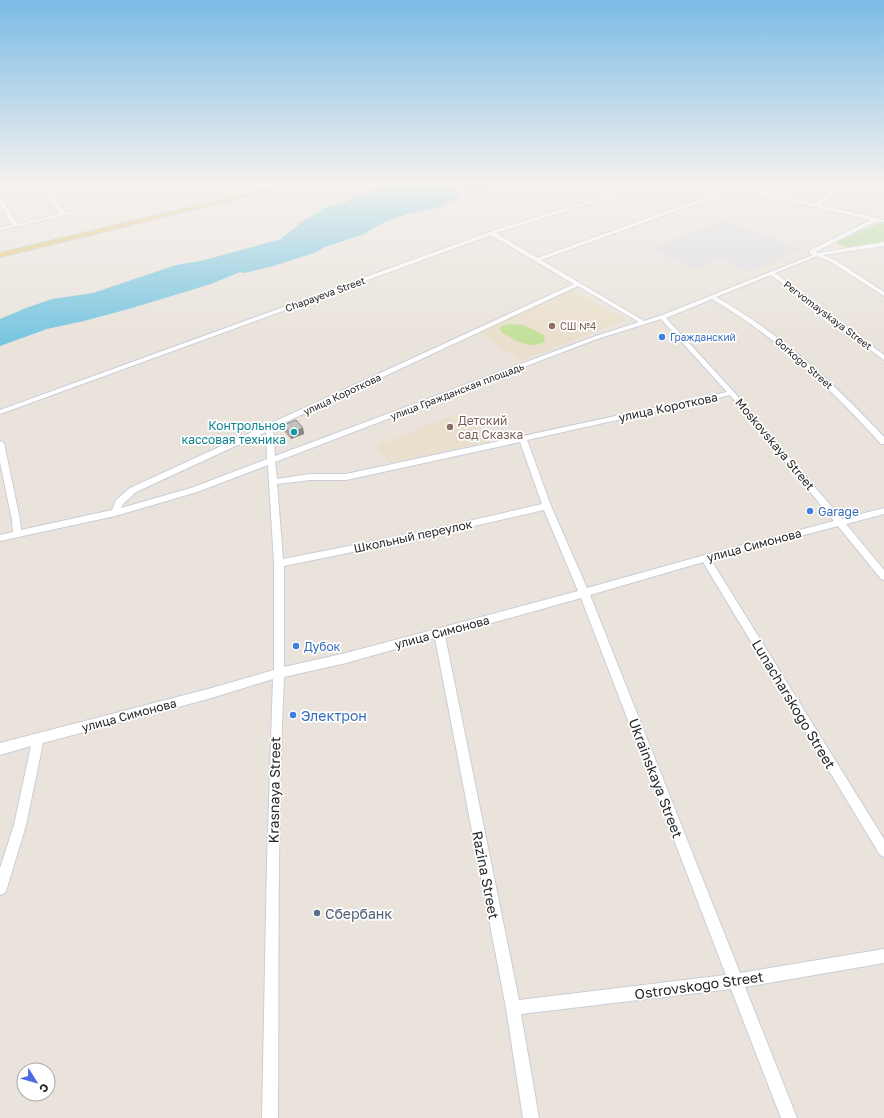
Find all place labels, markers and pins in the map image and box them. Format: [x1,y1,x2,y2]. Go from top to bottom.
place label: СШ №4 [560,320,596,332]
marker: СШ №4 [547,321,557,331]
place label: Гражданский [670,331,736,343]
marker: Гражданский [657,332,667,342]
place label: Детский сад Сказка [458,413,523,442]
place label: Контрольное кассовая техника [181,418,286,447]
marker: Детский сад Сказка [445,422,455,432]
marker: Контрольное кассовая техника [289,427,299,437]
place label: Garage [818,504,859,519]
marker: Garage [805,506,815,516]
place label: Дубок [304,639,341,654]
marker: Дубок [291,641,301,651]
place label: Электрон [301,707,367,724]
marker: Электрон [288,710,298,720]
place label: Сбербанк [325,905,392,922]
marker: Сбербанк [312,908,322,918]

